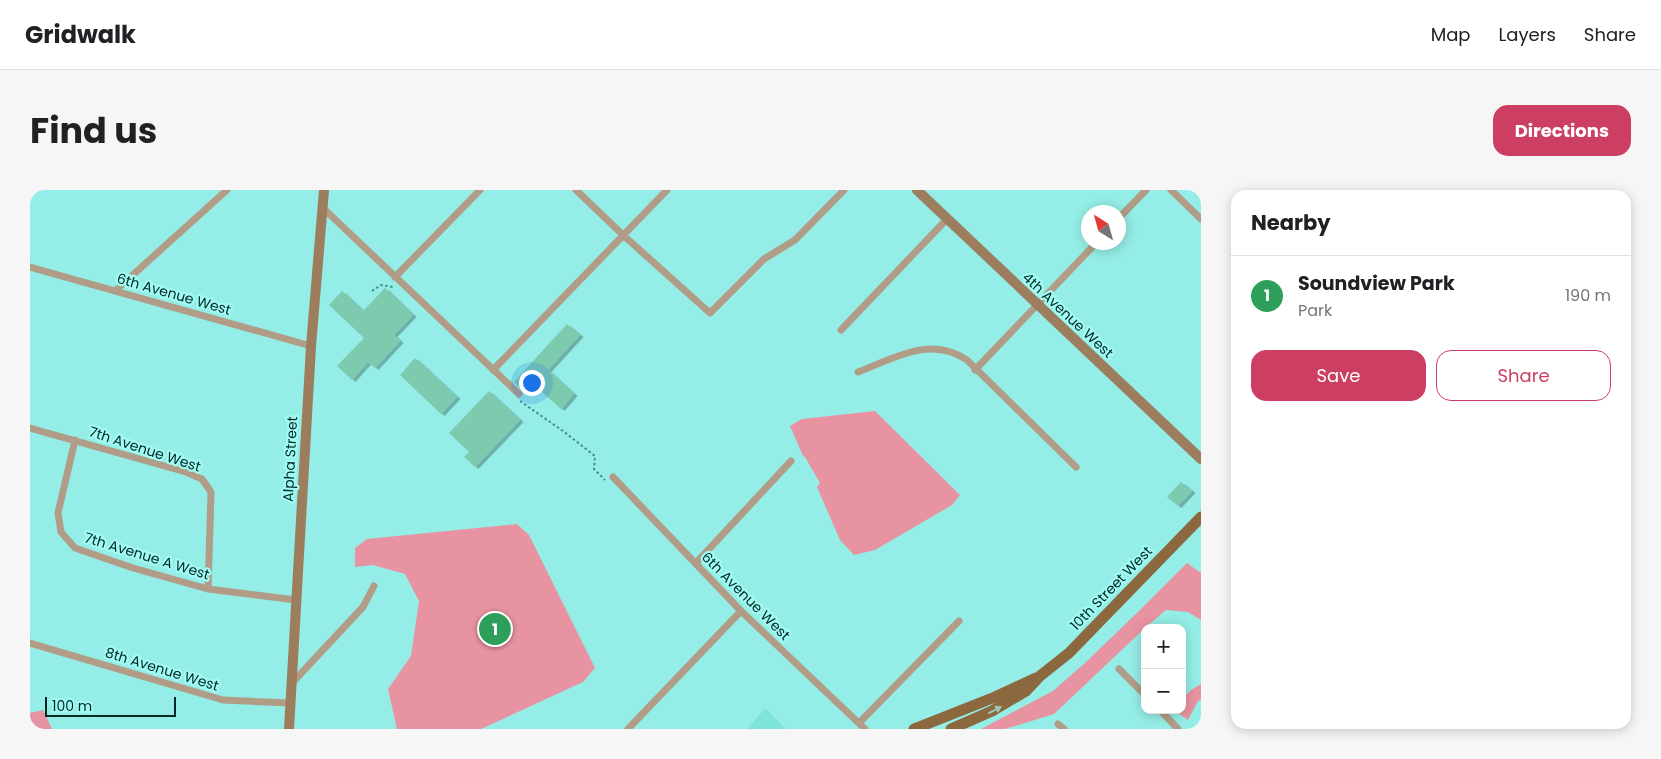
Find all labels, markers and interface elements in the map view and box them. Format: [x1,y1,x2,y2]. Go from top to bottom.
text: Gridwalk [25,18,136,51]
text: Map [1431,22,1471,47]
text: Layers [1499,22,1556,47]
text: Share [1584,22,1636,47]
button: Directions [1493,105,1631,156]
text: Find us [30,106,157,155]
north arrow [1081,205,1126,250]
text: Nearby [1251,208,1331,237]
street label: 6th Avenue West [115,268,233,320]
street label: 4th Avenue West [1018,268,1118,362]
text: Soundview Park [1298,270,1455,297]
text: 1 [1264,284,1270,307]
text: 190 m [1565,284,1611,307]
text: Park [1298,299,1332,322]
button: Save [1251,350,1426,401]
button: Share [1436,350,1611,401]
your location [519,370,545,396]
street label: Alpha Street [278,416,302,502]
street label: 7th Avenue West [87,421,203,477]
street label: 7th Avenue A West [82,527,212,585]
street label: 10th Street West [1065,541,1157,635]
street label: 6th Avenue West [697,547,795,645]
pin: 1 [479,610,511,648]
map controls [1141,624,1186,714]
button: + [1141,624,1186,669]
street label: 8th Avenue West [103,642,221,696]
button: − [1141,669,1186,714]
scale bar [45,694,176,717]
text: 100 m [52,696,92,716]
one-way arrow [988,706,1002,714]

